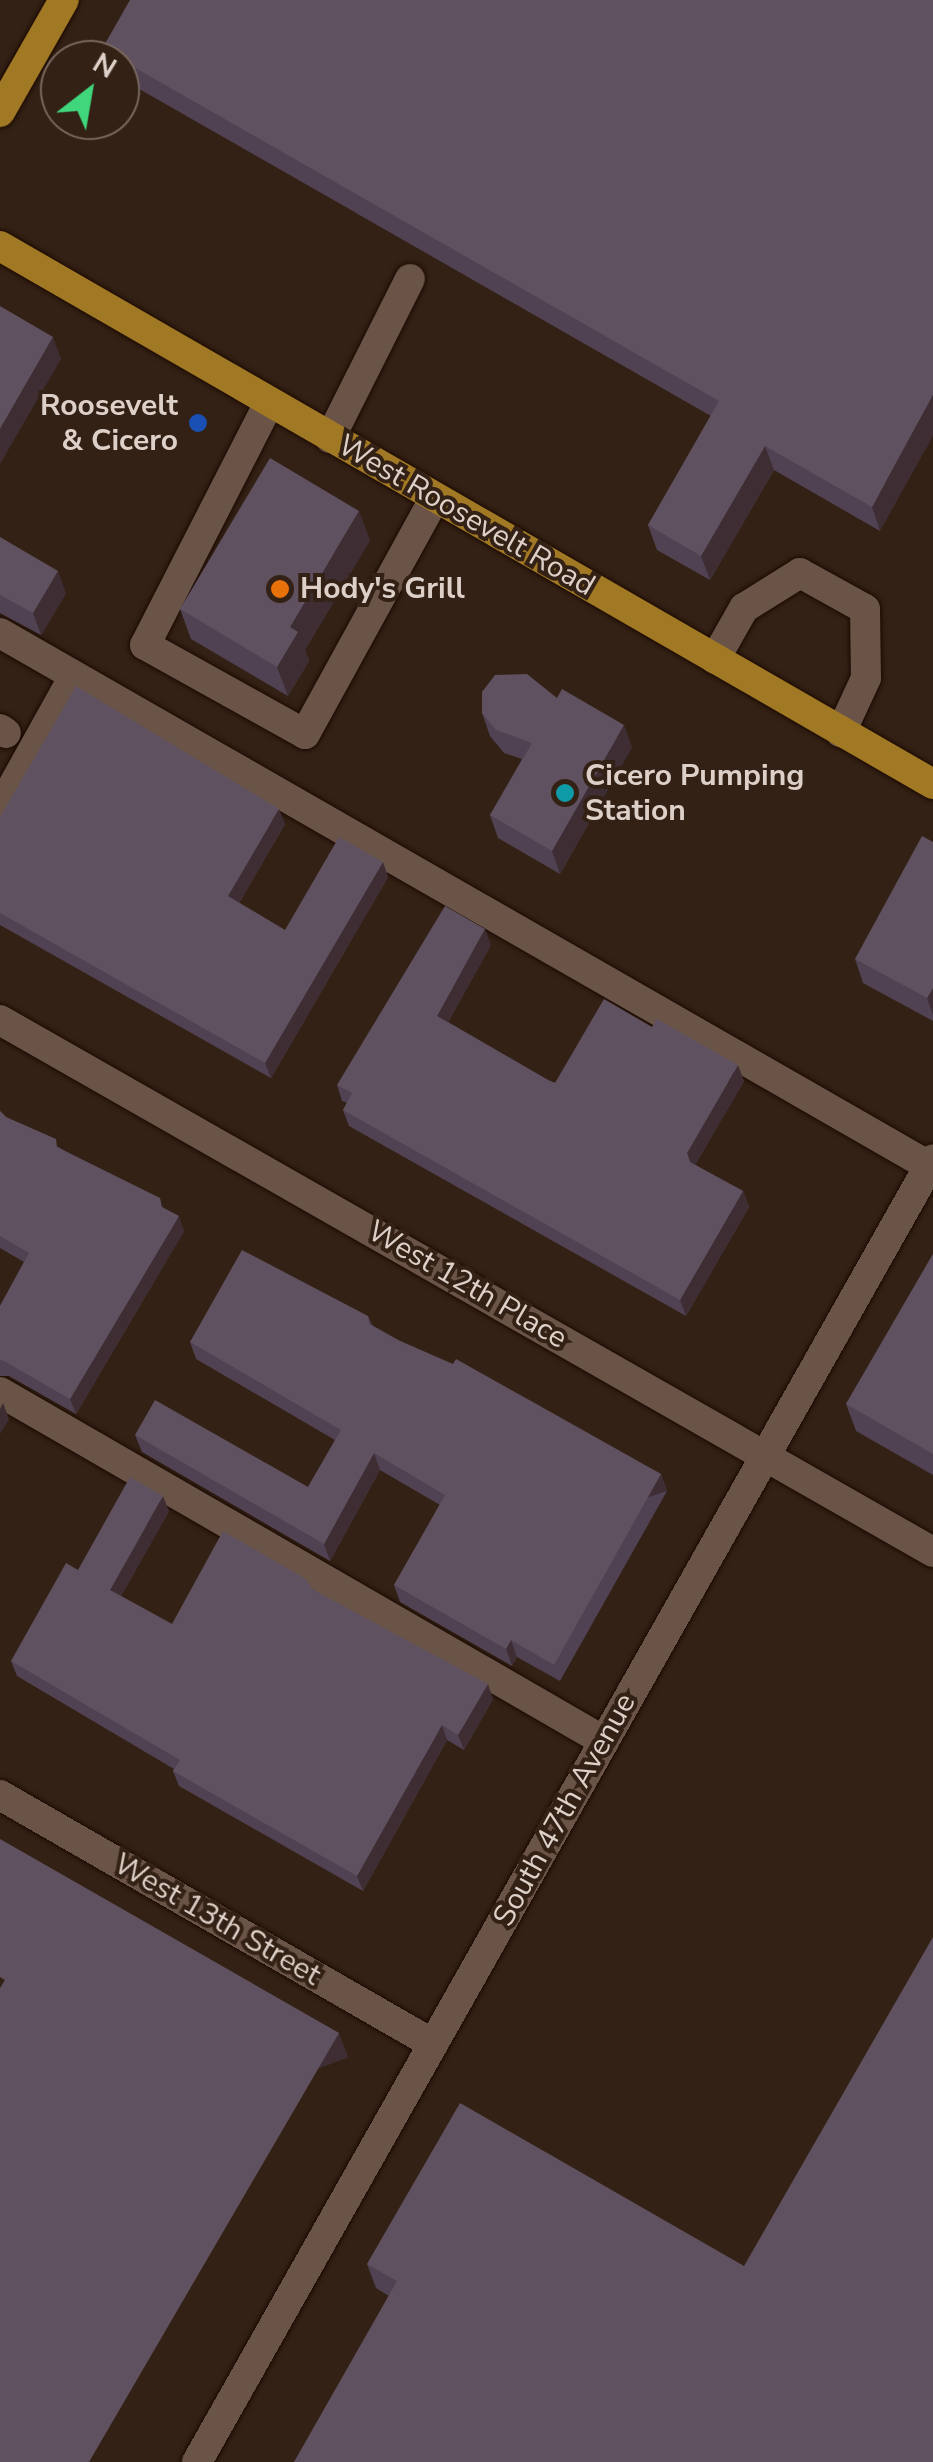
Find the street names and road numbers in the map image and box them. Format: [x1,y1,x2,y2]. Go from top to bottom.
street label: West Roosevelt Road [331,428,601,604]
street label: West 12th Place [361,1213,573,1357]
street label: South 47th Avenue [486,1687,644,1933]
street label: West 13th Street [107,1846,327,1994]

